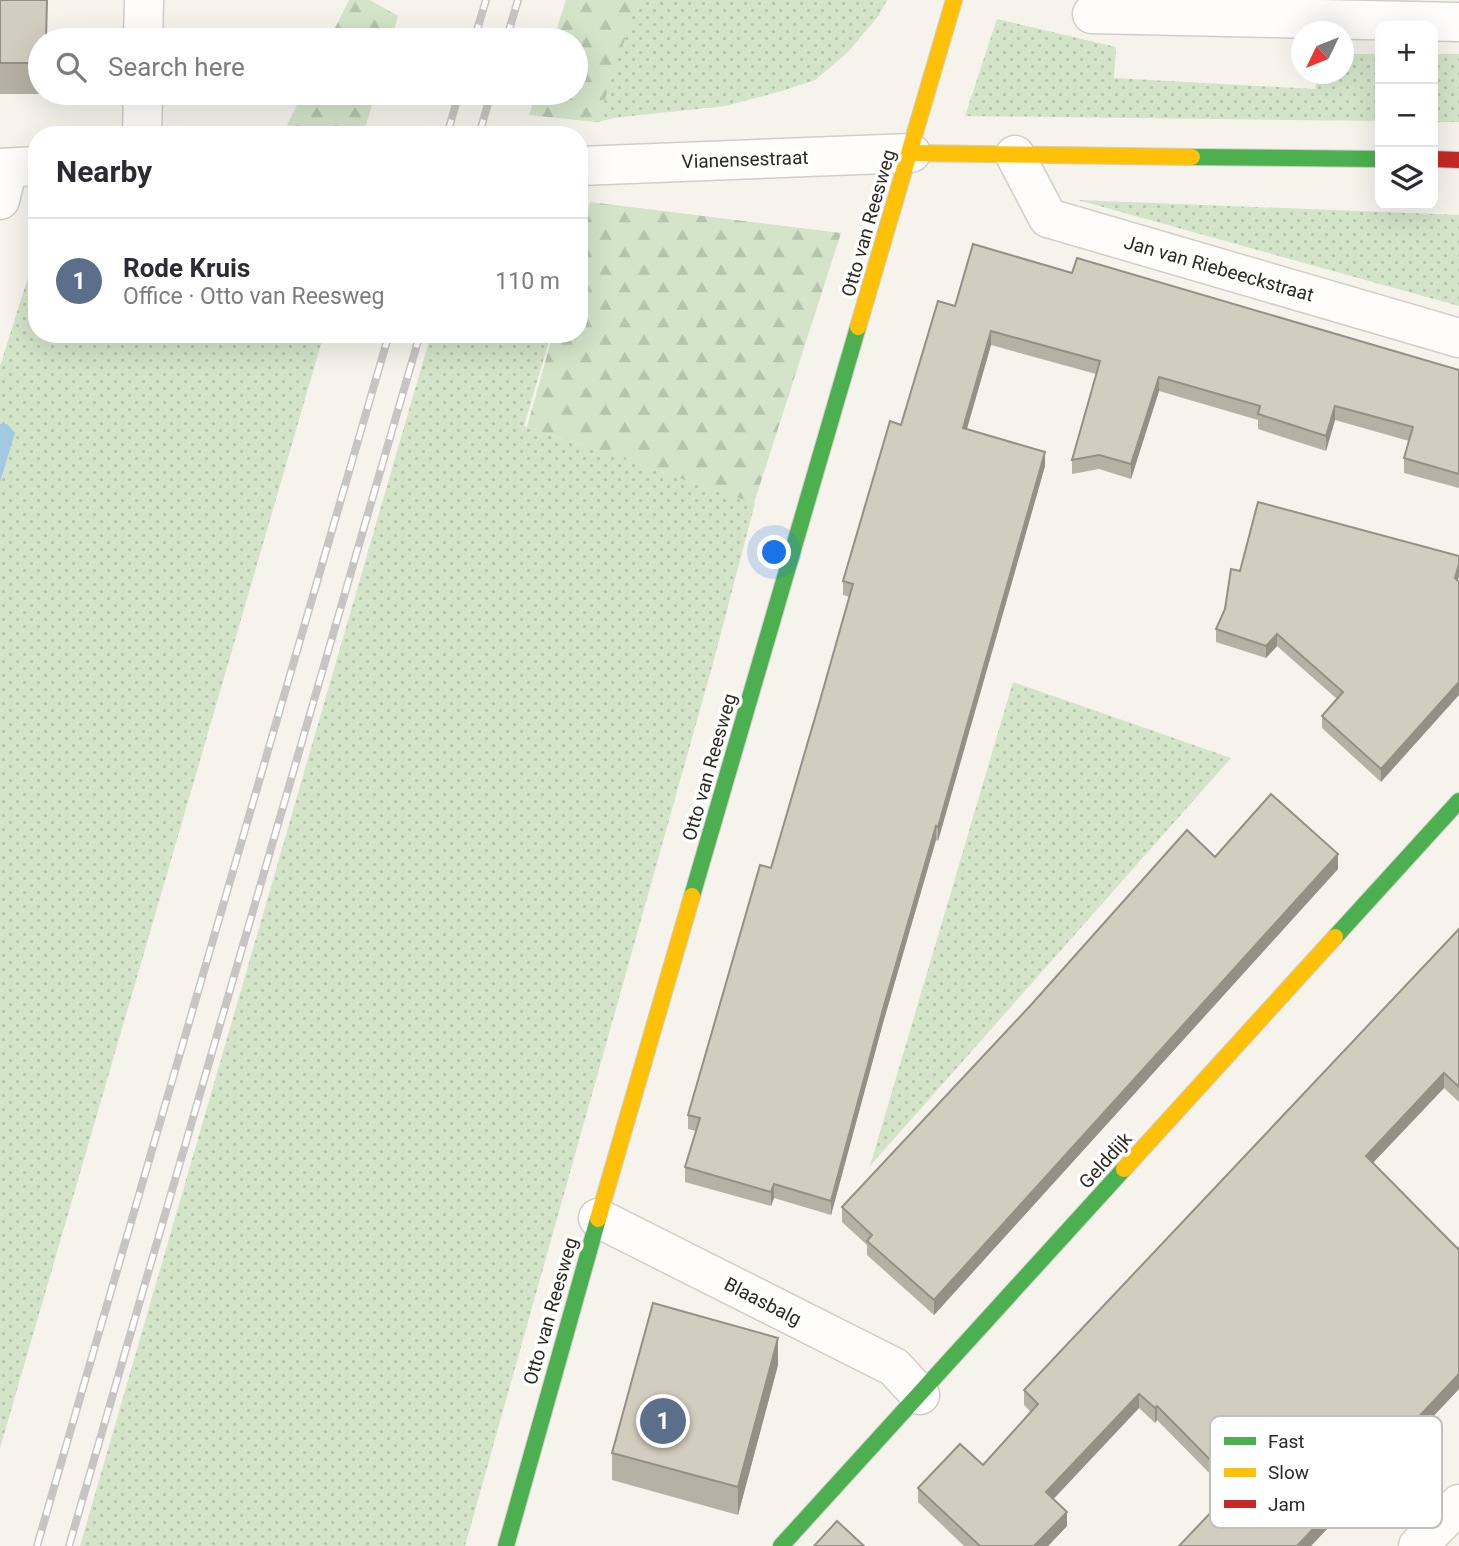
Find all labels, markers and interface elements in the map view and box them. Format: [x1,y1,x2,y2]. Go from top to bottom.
north arrow [1291,21,1354,84]
map controls [1375,21,1438,210]
button: + [1375,21,1438,84]
search box [28,28,588,105]
icon: search [52,48,90,86]
text: Search here [108,52,245,82]
button: − [1375,84,1438,147]
street label: Vianensestraat [681,146,809,173]
street label: Otto van Reesweg [836,147,901,299]
button: layers [1375,147,1438,210]
text: Nearby [56,154,152,189]
street label: Jan van Riebeeckstraat [1121,230,1316,307]
text: Rode Kruis [123,253,250,283]
text: 1 [72,268,86,295]
text: 110 m [495,268,560,295]
text: Office · Otto van Reesweg [123,283,384,310]
your location [757,535,791,569]
street label: Otto van Reesweg [677,691,742,843]
street label: Gelddijk [1074,1127,1137,1193]
street label: Otto van Reesweg [518,1235,583,1387]
street label: Blaasbalg [720,1272,805,1331]
pin: 1 [640,1395,686,1447]
legend [1210,1416,1442,1528]
text: Fast [1268,1430,1305,1453]
text: Slow [1268,1461,1309,1484]
text: Jam [1268,1493,1305,1516]

